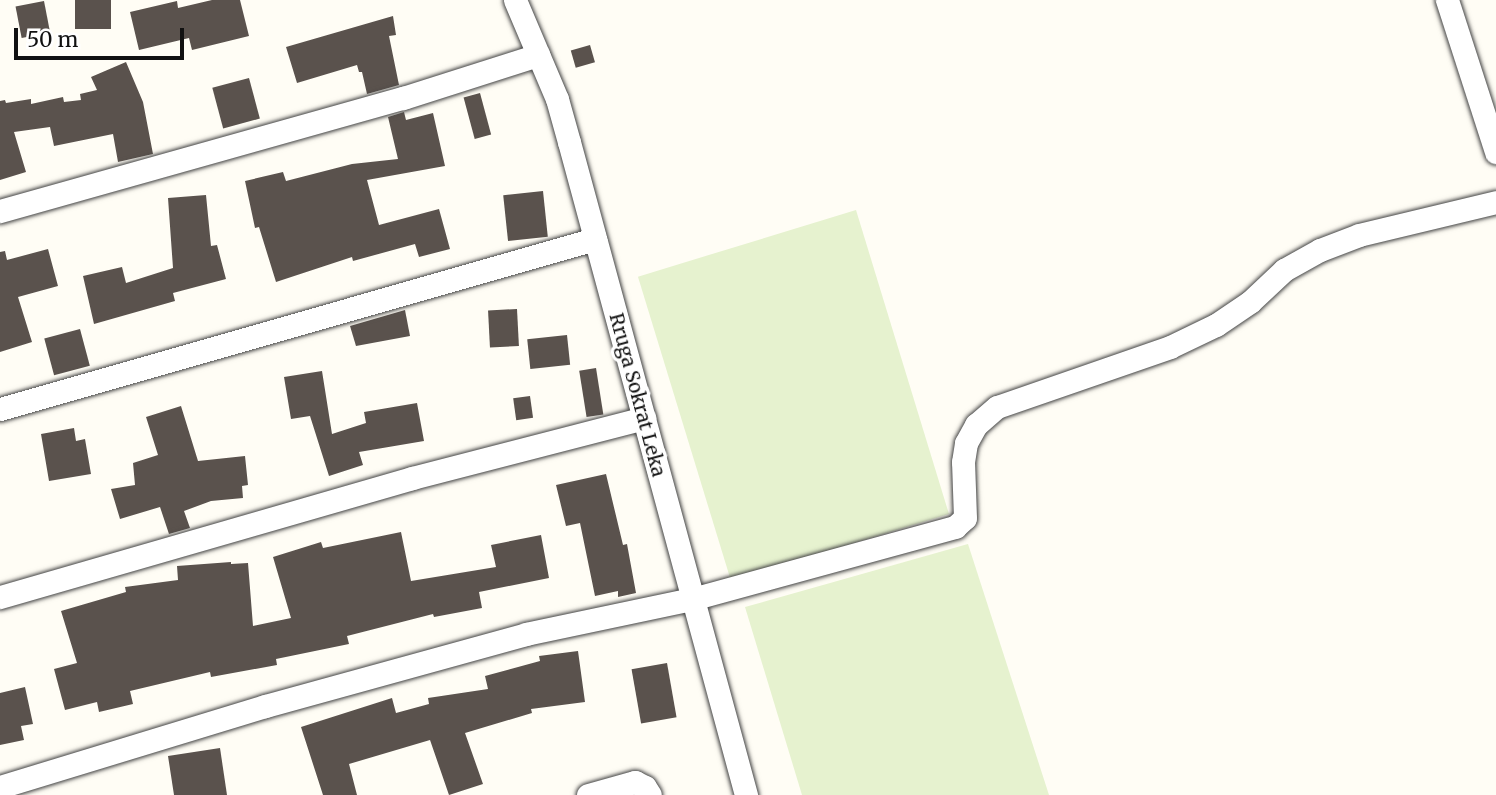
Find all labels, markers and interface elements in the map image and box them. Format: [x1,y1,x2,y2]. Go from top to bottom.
scale bar [18,14,187,58]
text: 50 m [27,26,78,53]
street label: Rruga Sokrat Leka [604,311,670,479]

